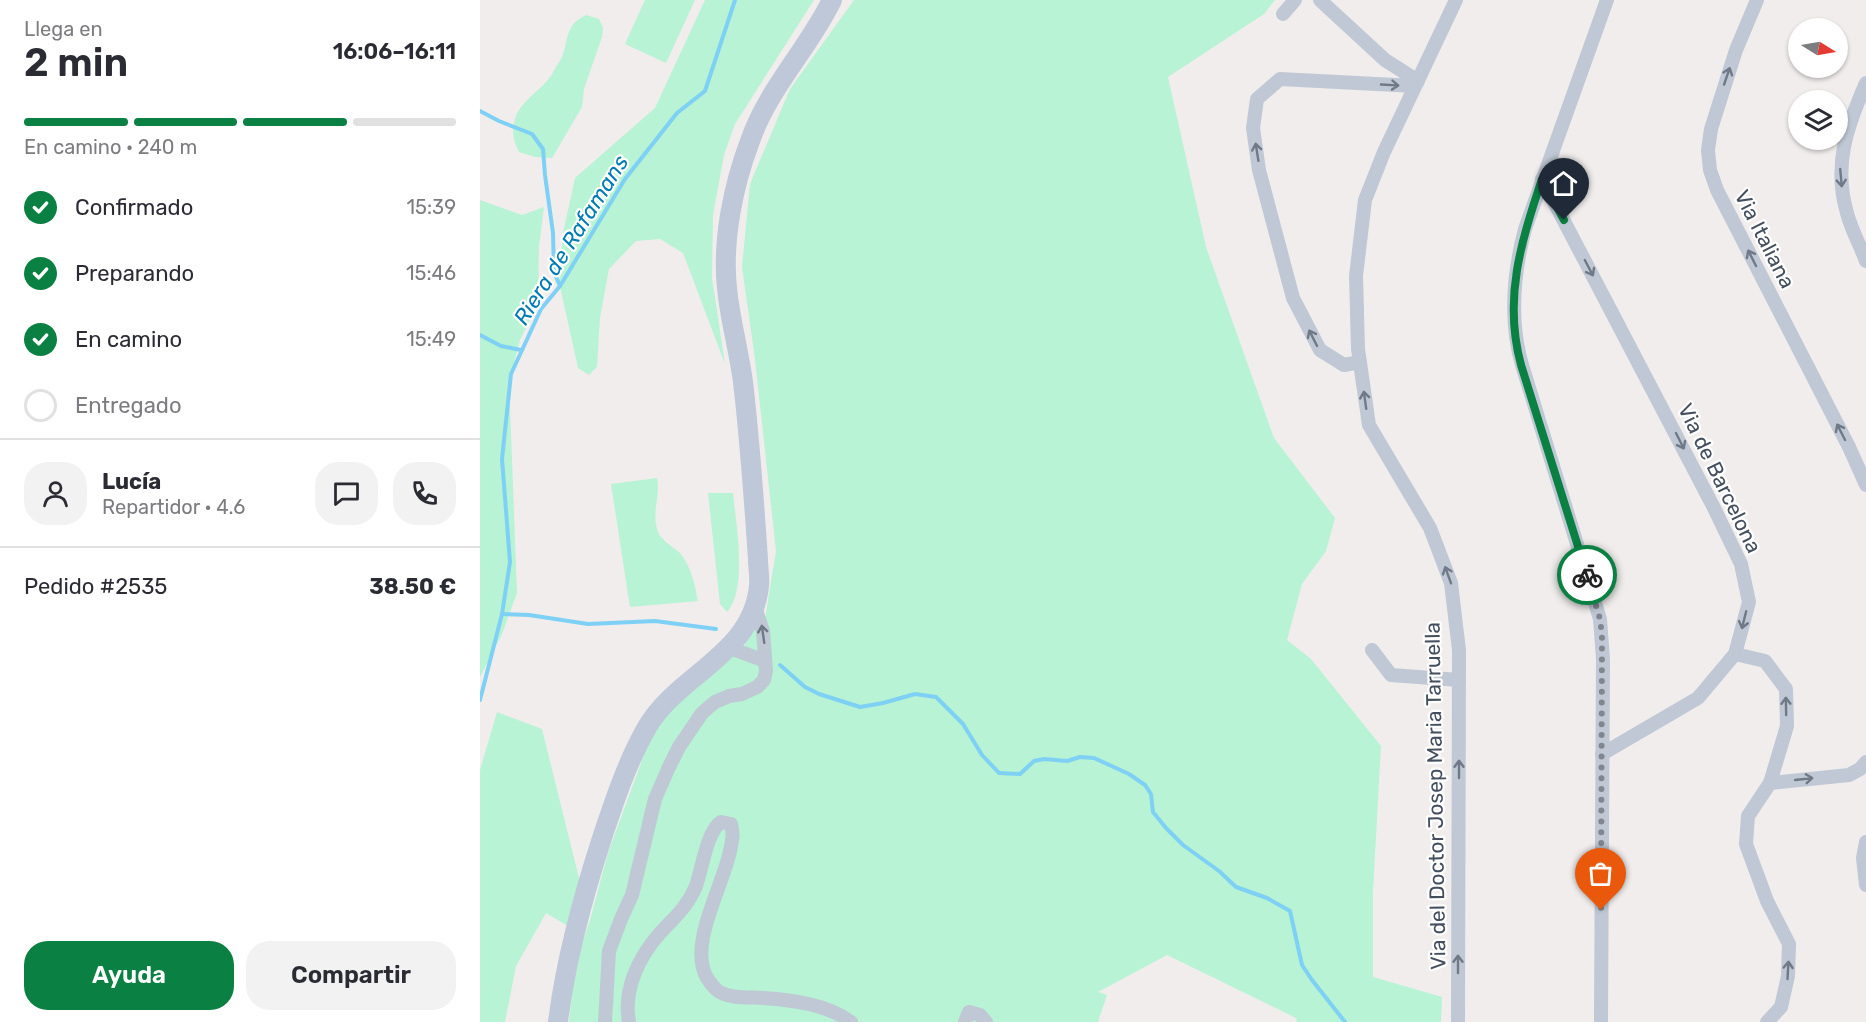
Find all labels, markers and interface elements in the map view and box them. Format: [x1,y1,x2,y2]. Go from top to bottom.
text: Llega en [24,17,103,41]
north arrow [1788,18,1848,78]
map controls [1788,18,1848,150]
text: 16:06–16:11 [333,38,456,65]
text: 2 min [24,40,128,86]
one-way arrow [1723,67,1734,86]
one-way arrow [1380,80,1400,91]
button: layers [1788,90,1848,150]
text: En camino · 240 m [24,135,197,159]
one-way arrow [1251,143,1262,163]
water label: Riera de Rafamans [508,150,634,330]
pin [1538,158,1589,220]
icon: home [1547,167,1580,200]
one-way arrow [1836,168,1847,188]
street label: Via Italiana [1730,186,1800,292]
icon: check [24,191,57,224]
text: Confirmado [75,194,193,221]
text: 15:39 [407,195,456,219]
one-way arrow [1746,250,1757,268]
icon: check [24,257,57,290]
one-way arrow [1583,259,1595,276]
text: Preparando [75,260,194,287]
text: 15:46 [406,261,456,285]
icon: check [24,323,57,356]
text: En camino [75,326,182,353]
text: 15:49 [406,327,456,351]
one-way arrow [1307,329,1319,347]
one-way arrow [1359,391,1370,411]
text: Entregado [75,392,182,419]
street label: Via de Barcelona [1673,399,1767,557]
one-way arrow [1835,424,1847,441]
one-way arrow [1674,431,1686,449]
button: person [24,462,87,525]
button: chat [315,462,378,525]
button: phone [393,462,456,525]
text: Lucía [102,468,161,495]
text: Repartidor · 4.6 [102,495,245,519]
courier [1557,545,1617,605]
icon: bike [1571,559,1604,592]
one-way arrow [1441,566,1452,584]
text: Pedido #2535 [24,573,167,600]
text: 38.50 € [369,573,456,600]
one-way arrow [1738,610,1750,629]
street label: Via del Doctor Josep Maria Tarruella [1419,622,1451,970]
one-way arrow [757,624,768,644]
one-way arrow [1781,696,1792,716]
one-way arrow [1453,759,1465,779]
one-way arrow [1794,773,1814,784]
pin [1575,848,1626,910]
icon: bag [1584,857,1617,890]
button: Ayuda [24,941,234,1010]
button: Compartir [246,941,456,1010]
one-way arrow [1452,954,1464,974]
one-way arrow [1782,960,1793,980]

